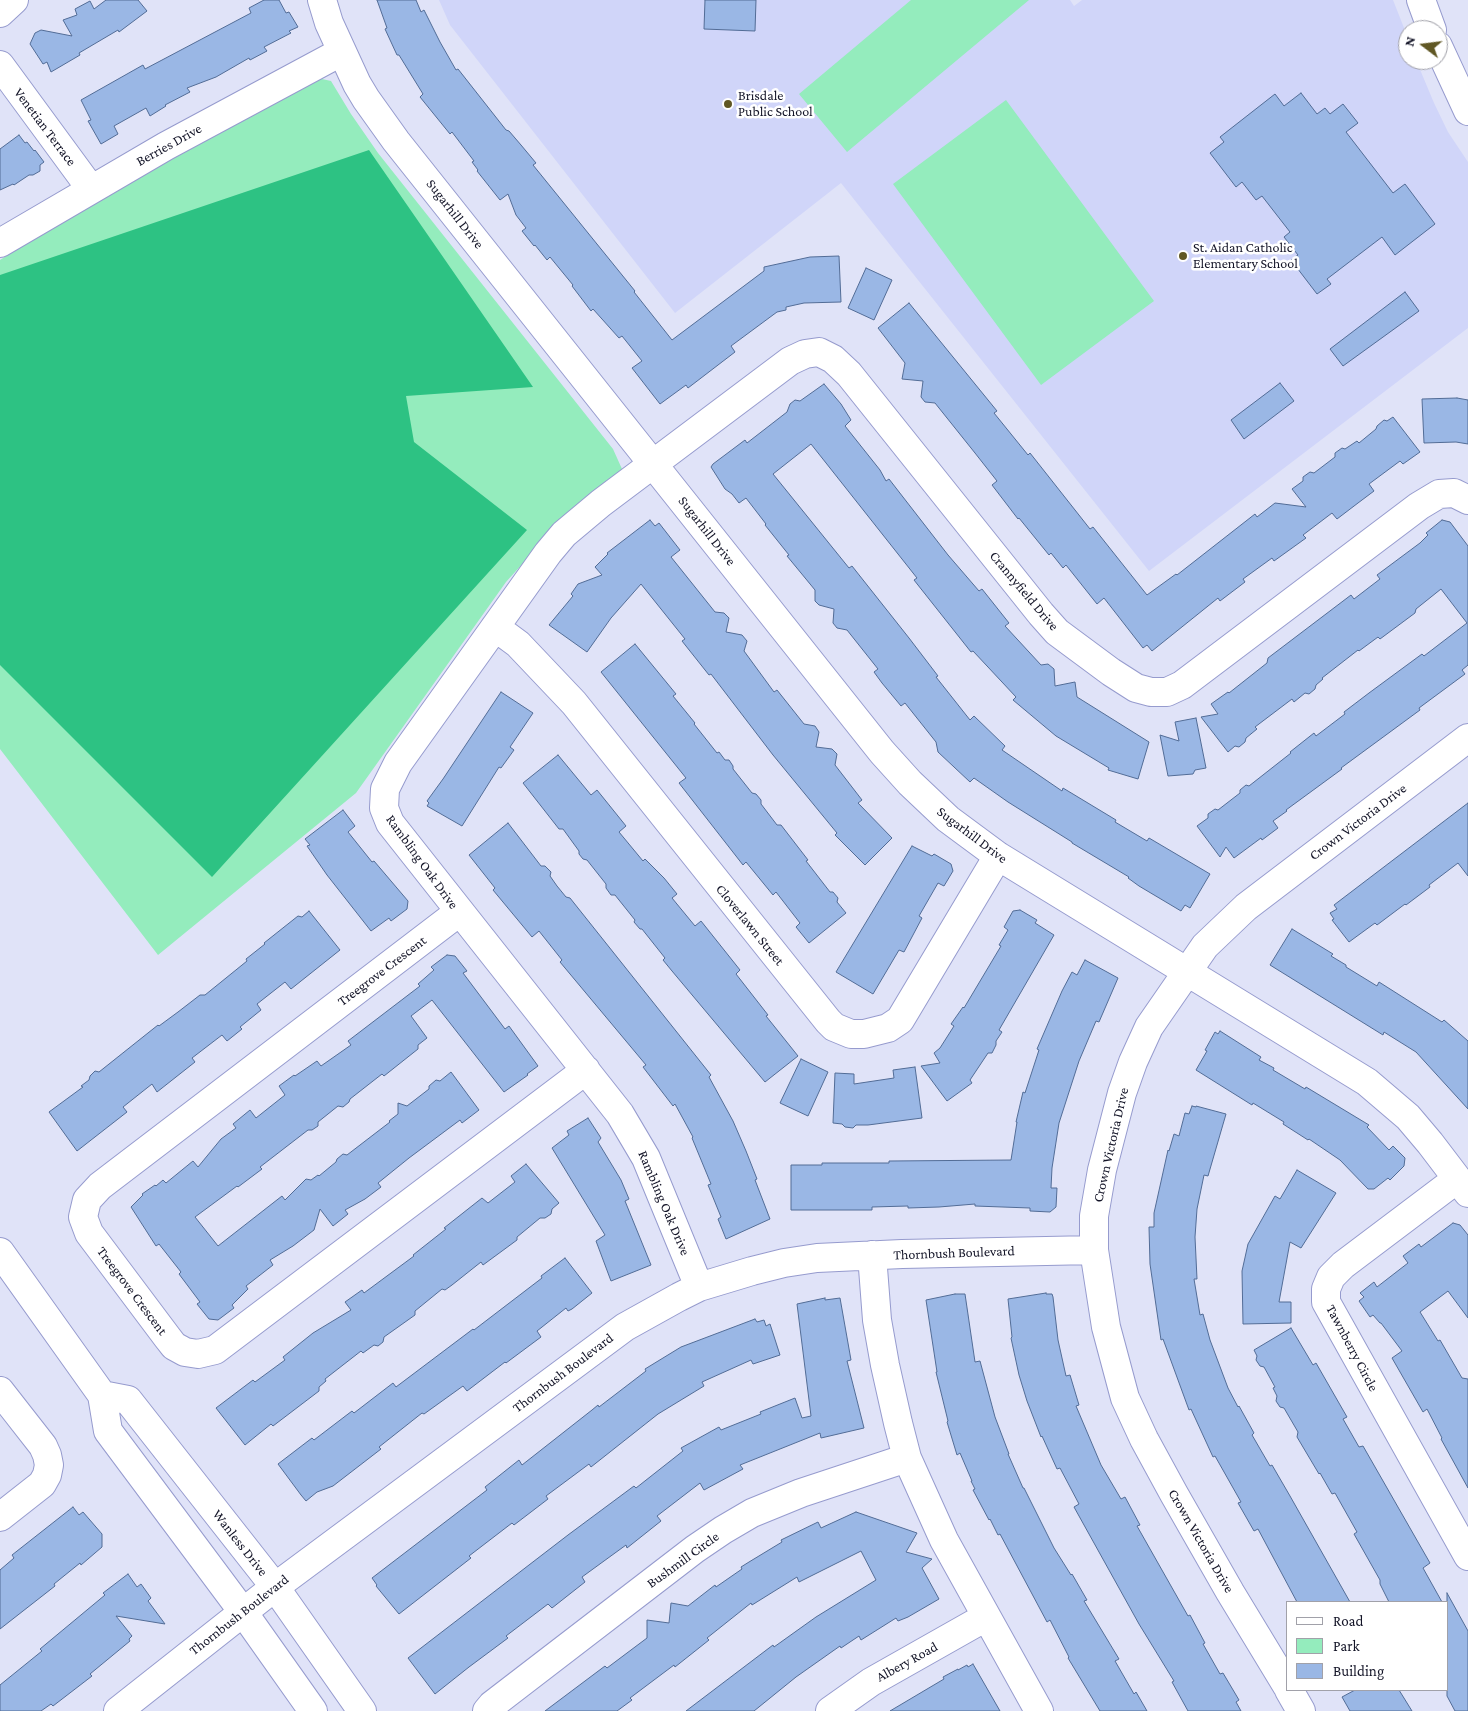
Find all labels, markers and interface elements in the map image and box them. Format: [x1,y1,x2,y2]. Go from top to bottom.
north arrow [1398,20,1448,70]
text: N [1401,35,1418,48]
street label: Venetian Terrace [10,85,80,169]
place label: Brisdale Public School [738,88,813,120]
marker: Brisdale Public School [722,98,734,110]
street label: Berries Drive [133,120,205,170]
street label: Sugarhill Drive [423,176,487,252]
place label: St. Aidan Catholic Elementary School [1193,240,1298,272]
marker: St. Aidan Catholic Elementary School [1177,250,1189,262]
street label: Sugarhill Drive [675,493,739,569]
street label: Crannyfield Drive [986,548,1062,634]
street label: Crown Victoria Drive [1306,780,1410,864]
street label: Sugarhill Drive [934,803,1010,867]
street label: Rambling Oak Drive [382,812,462,912]
street label: Cloverlawn Street [712,881,788,969]
street label: Treegrove Crescent [334,932,430,1010]
street label: Crown Victoria Drive [1090,1086,1132,1204]
street label: Rambling Oak Drive [634,1148,694,1258]
street label: Thornbush Boulevard [893,1242,1015,1264]
street label: Treegrove Crescent [93,1243,171,1339]
street label: Tawnberry Circle [1322,1302,1382,1394]
street label: Thornbush Boulevard [509,1330,617,1416]
street label: Crown Victoria Drive [1164,1486,1238,1596]
street label: Wanless Drive [209,1506,271,1580]
street label: Bushmill Circle [644,1528,722,1592]
street label: Thornbush Boulevard [186,1571,292,1659]
legend [1286,1601,1448,1691]
text: Road [1333,1613,1363,1629]
street label: Albery Road [873,1638,941,1686]
text: Park [1333,1638,1360,1654]
text: Building [1333,1663,1384,1679]

